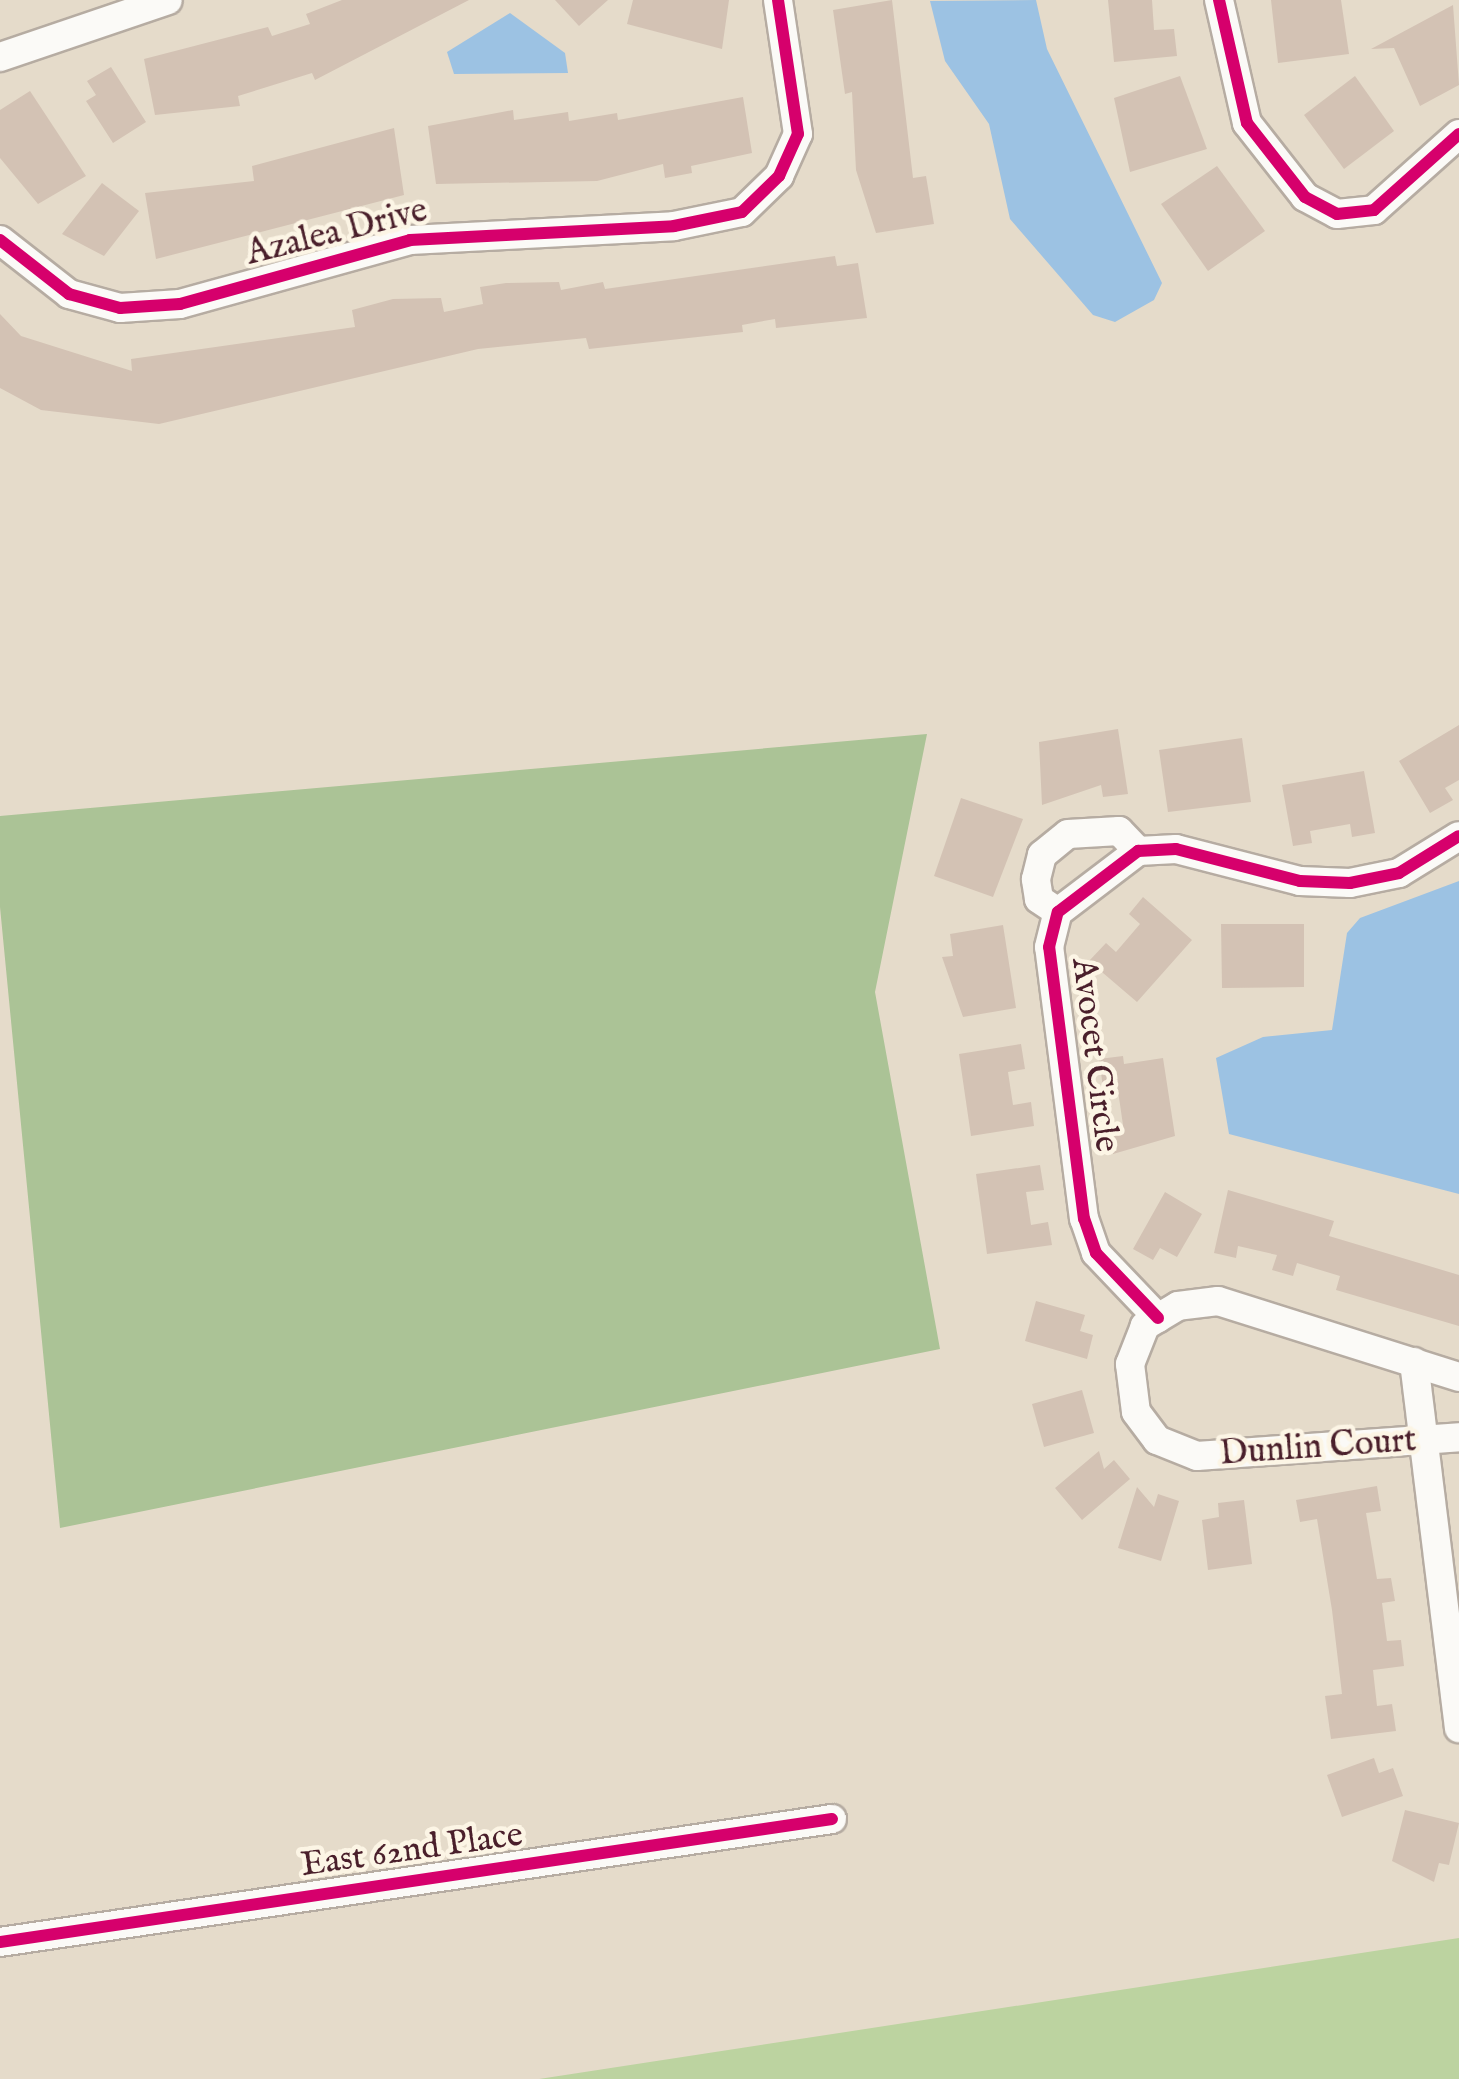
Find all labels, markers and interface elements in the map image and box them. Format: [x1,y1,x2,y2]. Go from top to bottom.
street label: Azalea Drive [242,190,432,276]
street label: Avocet Circle [1061,956,1127,1154]
street label: Dunlin Court [1218,1420,1418,1476]
street label: East 62nd Place [298,1815,526,1887]

